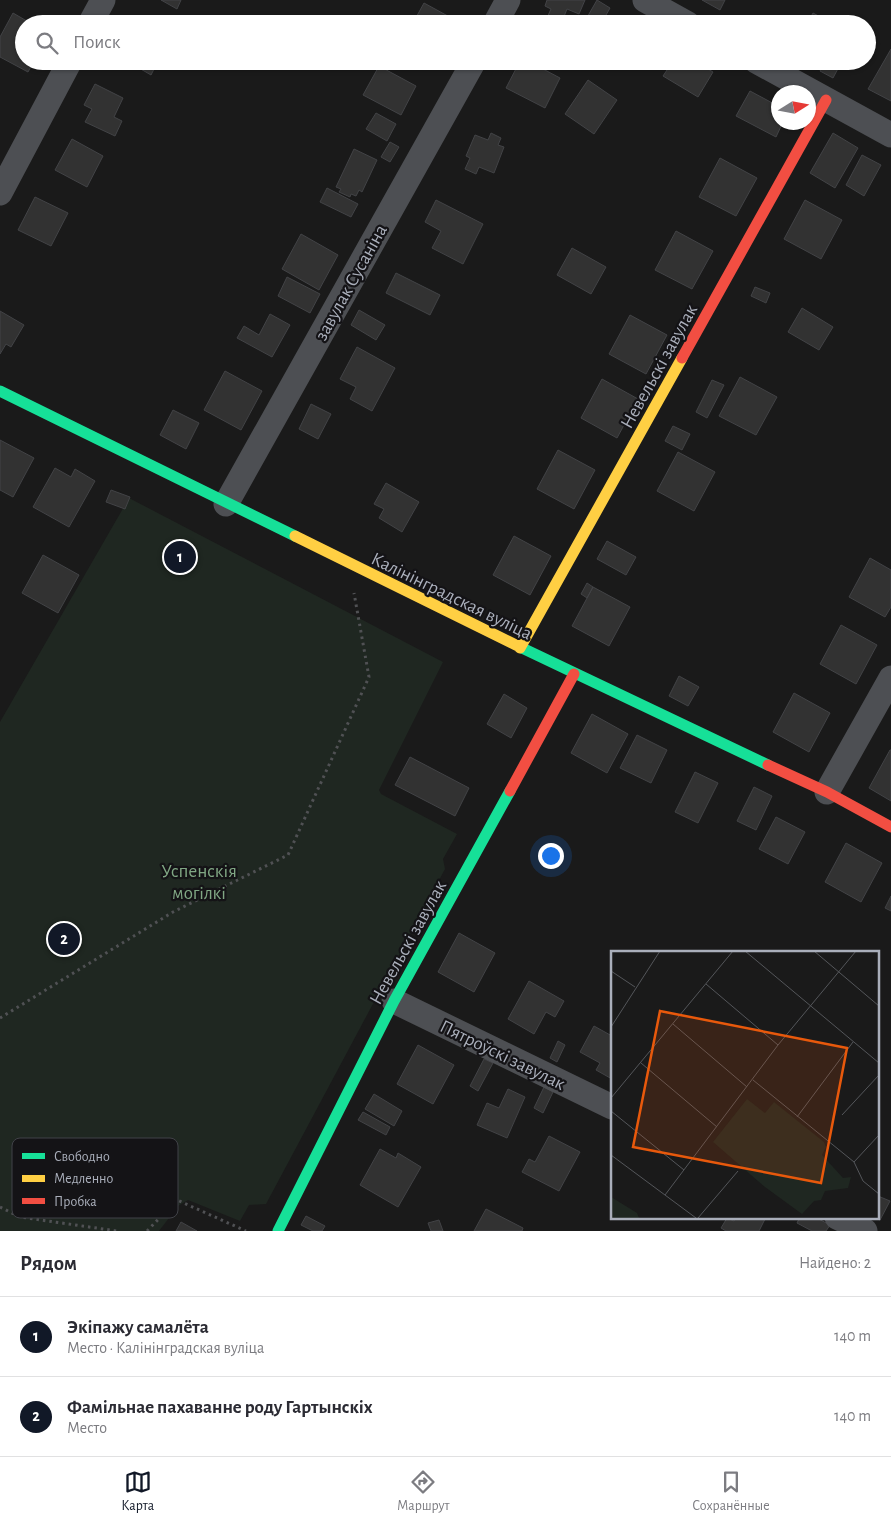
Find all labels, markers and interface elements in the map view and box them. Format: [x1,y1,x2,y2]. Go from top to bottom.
search box [15,15,876,70]
icon: search [33,29,61,57]
text: Поиск [73,33,120,52]
north arrow [771,85,816,130]
street label: завулак Сусаніна [312,221,391,344]
street label: Невельскі завулак [617,301,701,432]
pin: 1 [164,538,196,576]
street label: Калінінградская вуліца [368,549,535,644]
your location [538,843,564,869]
park label: Успенскія могілкі [161,862,237,903]
street label: Невельскі завулак [366,877,450,1008]
pin: 2 [48,920,80,958]
inset map [611,951,878,1218]
street label: Пятроўскі завулак [437,1017,568,1094]
legend [12,1138,178,1218]
text: Свободно [54,1150,110,1164]
text: Медленно [54,1172,113,1186]
text: Пробка [54,1195,97,1209]
text: Рядом [20,1253,77,1274]
text: Найдено: 2 [799,1255,871,1271]
text: Экіпажу самалёта [67,1318,209,1337]
text: 1 [33,1328,39,1344]
text: 140 m [834,1328,871,1344]
text: Место · Калінінградская вуліца [67,1340,264,1356]
text: Фамільнае пахаванне роду Гартынскіх [67,1398,373,1417]
text: 2 [32,1408,40,1424]
text: 140 m [834,1408,871,1424]
text: Место [67,1420,107,1436]
tab: Карта [121,1468,154,1515]
tab: Маршрут [397,1468,450,1515]
tab: Сохранённые [692,1468,770,1515]

